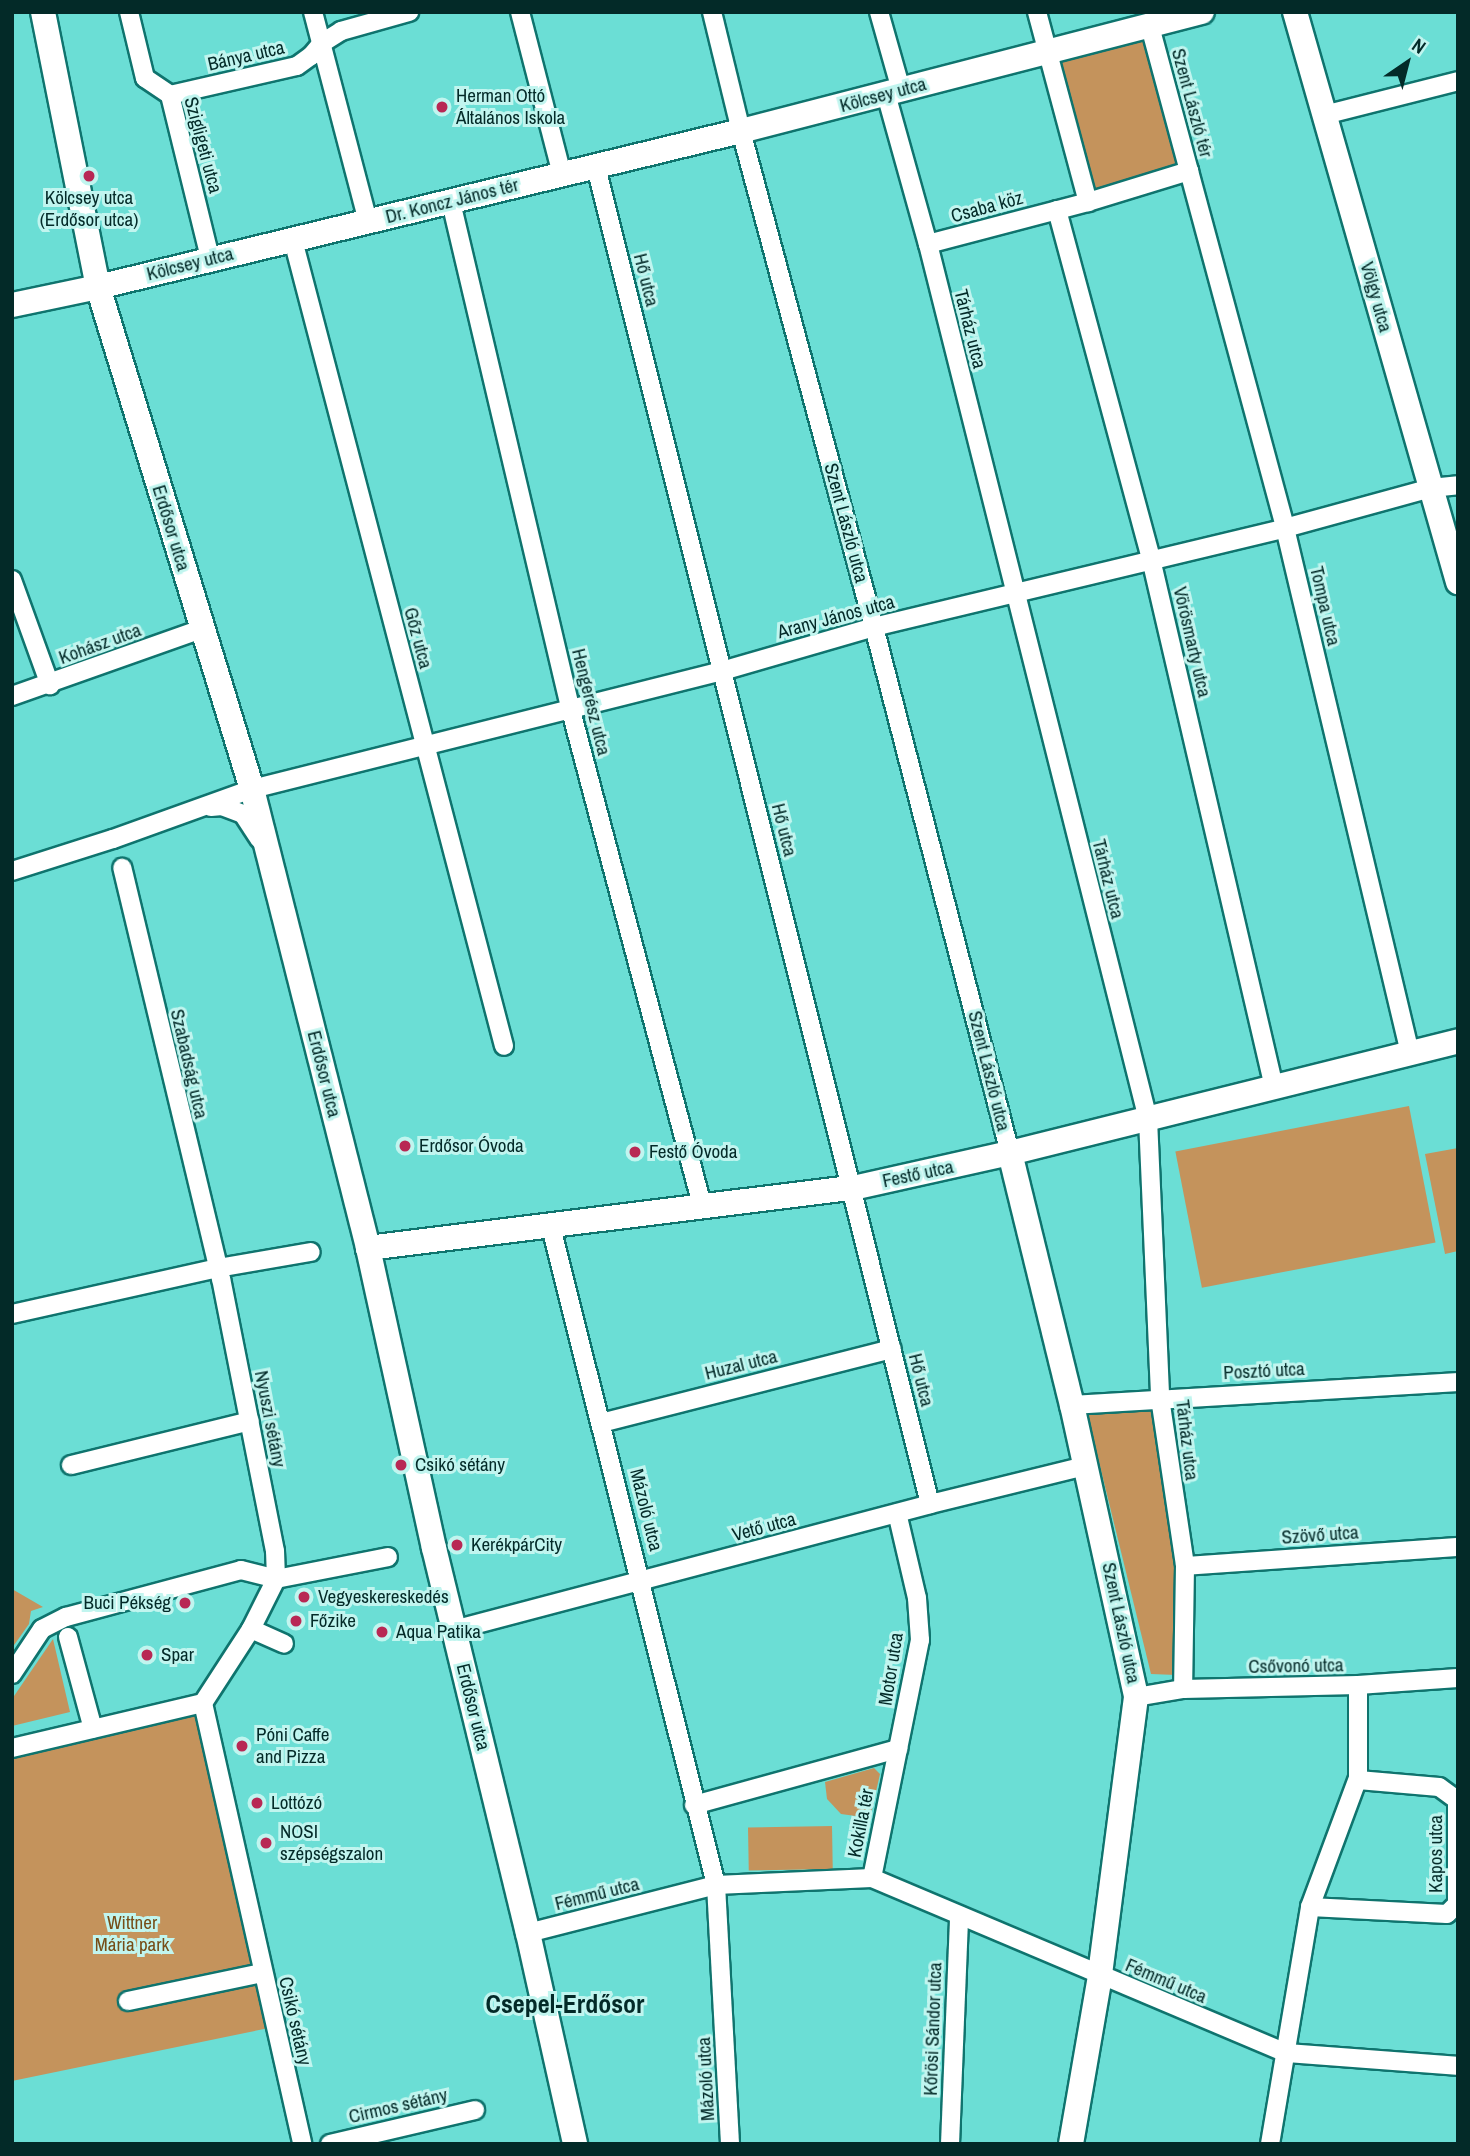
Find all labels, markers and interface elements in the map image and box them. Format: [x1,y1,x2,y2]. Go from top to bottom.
north arrow [1372,28,1442,98]
text: N [1407,32,1431,60]
street label: Bánya utca [205,36,287,76]
street label: Szent László tér [1167,46,1217,160]
street label: Kölcsey utca [837,73,929,117]
place label: Herman Ottó Általános Iskola [456,85,565,129]
street label: Szigligeti utca [179,94,227,196]
marker: Herman Ottó Általános Iskola [434,99,450,115]
marker: Kölcsey utca (Erdősor utca) [81,168,97,184]
street label: Dr. Koncz János tér [383,173,521,229]
street label: Csaba köz [949,186,1025,228]
place label: Kölcsey utca (Erdősor utca) [40,187,138,231]
street label: Kölcsey utca [144,242,236,286]
street label: Hő utca [628,251,664,309]
street label: Völgy utca [1355,259,1397,335]
street label: Tárház utca [949,287,991,371]
street label: Szent László utca [819,461,873,585]
street label: Erdősor utca [147,482,195,574]
street label: Tompa utca [1305,564,1345,648]
street label: Vörösmarty utca [1168,585,1216,699]
street label: Arany János utca [775,590,897,644]
street label: Gőz utca [399,605,437,671]
street label: Kohász utca [56,619,144,669]
street label: Hengerész utca [567,646,615,758]
street label: Hő utca [766,801,802,859]
street label: Tárház utca [1087,837,1129,921]
street label: Szabadság utca [165,1007,213,1121]
street label: Szent László utca [963,1009,1015,1133]
street label: Erdősor utca [302,1028,346,1120]
place label: Erdősor Óvoda [419,1135,524,1157]
marker: Erdősor Óvoda [397,1138,413,1154]
place label: Festő Óvoda [649,1141,737,1163]
marker: Festő Óvoda [627,1144,643,1160]
street label: Festő utca [880,1155,956,1193]
street label: Huzal utca [703,1345,779,1385]
street label: Hő utca [903,1351,939,1409]
street label: Posztó utca [1223,1357,1305,1385]
street label: Nyuszi sétány [249,1369,291,1469]
street label: Tárház utca [1171,1398,1203,1482]
place label: Csikó sétány [415,1454,505,1476]
marker: Csikó sétány [393,1457,409,1473]
street label: Mázoló utca [625,1466,667,1554]
street label: Vető utca [730,1508,798,1546]
street label: Szövő utca [1281,1521,1359,1549]
place label: KerékpárCity [471,1534,562,1556]
marker: KerékpárCity [449,1537,465,1553]
street label: Szent László utca [1097,1560,1145,1686]
place label: Vegyeskereskedés [318,1586,449,1608]
marker: Vegyeskereskedés [296,1589,312,1605]
place label: Buci Pékség [84,1592,171,1614]
marker: Buci Pékség [177,1595,193,1611]
place label: Főzike [310,1610,356,1632]
marker: Főzike [288,1613,304,1629]
place label: Aqua Patika [396,1621,481,1643]
marker: Aqua Patika [374,1624,390,1640]
street label: Motor utca [874,1631,908,1707]
place label: Spar [161,1644,194,1666]
marker: Spar [139,1647,155,1663]
street label: Csővonó utca [1248,1654,1344,1678]
street label: Erdősor utca [451,1661,495,1753]
place label: Póni Caffe and Pizza [256,1724,329,1768]
marker: Póni Caffe and Pizza [234,1738,250,1754]
street label: Kokilla tér [843,1787,879,1859]
place label: Lottózó [271,1792,322,1814]
marker: Lottózó [249,1795,265,1811]
street label: Kapos utca [1425,1815,1447,1893]
place label: NOSI szépségszalon [280,1821,383,1865]
marker: NOSI szépségszalon [258,1835,274,1851]
street label: Fémmű utca [553,1873,641,1915]
park label: Wittner Mária park [95,1912,169,1956]
street label: Fémmű utca [1122,1954,1210,2008]
street label: Kőrösi Sándor utca [919,1962,947,2096]
street label: Csikó sétány [274,1975,316,2067]
district label: Csepel-Erdősor [486,1988,644,2020]
street label: Mázoló utca [692,2036,720,2122]
street label: Cirmos sétány [347,2084,449,2128]

